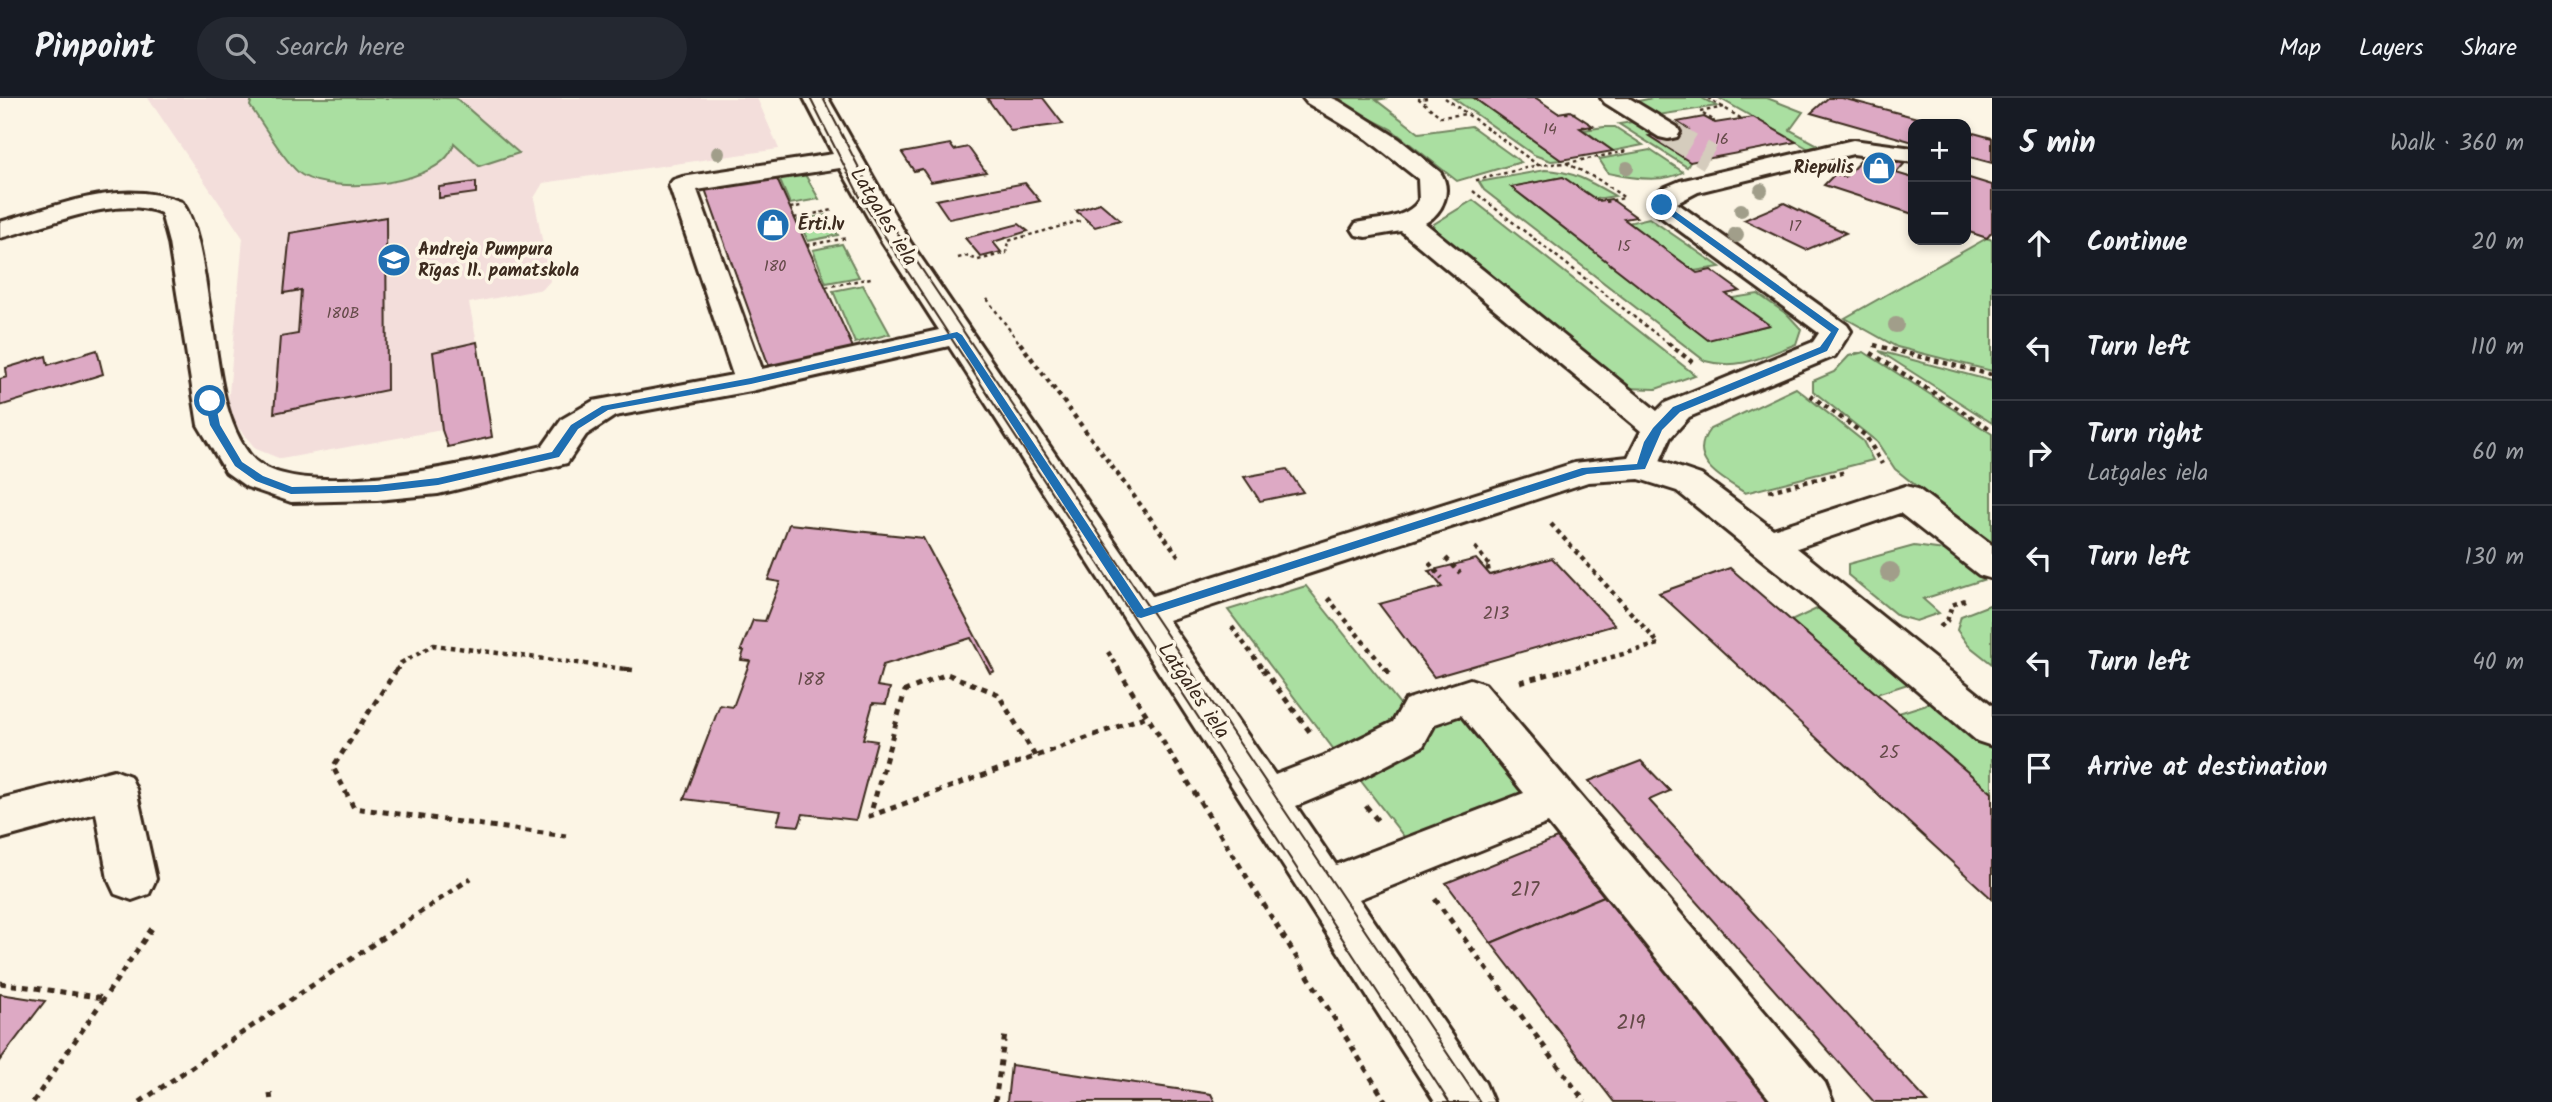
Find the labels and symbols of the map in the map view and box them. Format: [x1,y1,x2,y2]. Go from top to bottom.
house number: 14 [1543,117,1557,142]
house number: 16 [1715,127,1729,152]
shop icon: Riepulis [1860,149,1898,187]
place label: Riepulis [1793,154,1855,183]
street label: Latgales iela [840,161,926,273]
route end [1646,189,1677,220]
shop icon: Ērti.lv [754,206,792,244]
place label: Ērti.lv [798,211,845,240]
house number: 17 [1789,214,1802,239]
house number: 15 [1617,234,1632,259]
place label: Andreja Pumpura Rīgas 11. pamatskola [418,236,579,286]
school or university icon: Andreja Pumpura Rīgas 11. pamatskola [375,241,413,279]
house number: 180 [764,254,786,279]
house number: 180B [327,301,359,326]
route start [194,385,225,416]
house number: 213 [1483,600,1509,629]
street label: Latgales iela [1148,636,1238,746]
house number: 188 [797,666,825,695]
house number: 25 [1879,739,1900,768]
house number: 217 [1511,874,1541,907]
house number: 219 [1616,1007,1646,1040]

